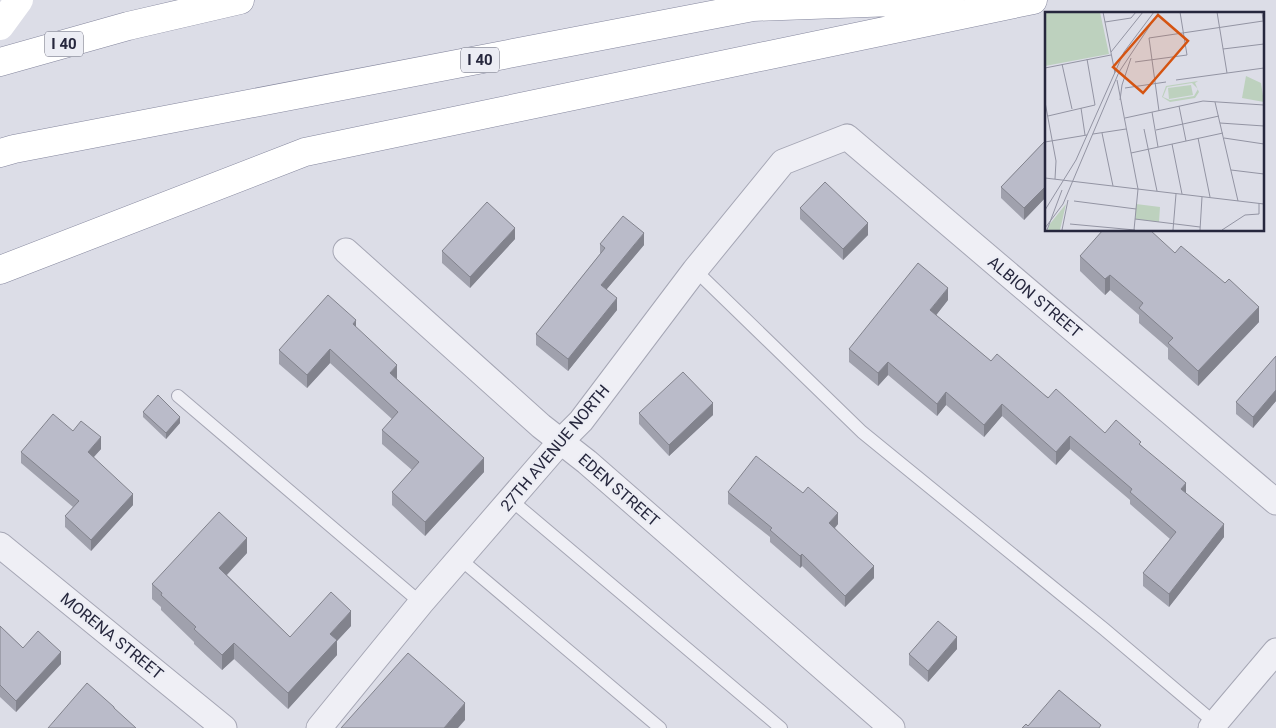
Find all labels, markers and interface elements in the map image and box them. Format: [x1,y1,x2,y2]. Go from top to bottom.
inset map [1045,12,1264,231]
road number: I 40 [45,32,83,56]
road number: I 40 [461,48,499,72]
street label: ALBION STREET [984,252,1086,342]
street label: 27TH AVENUE NORTH [496,381,614,515]
street label: EDEN STREET [575,450,664,531]
street label: MORENA STREET [57,589,168,684]

